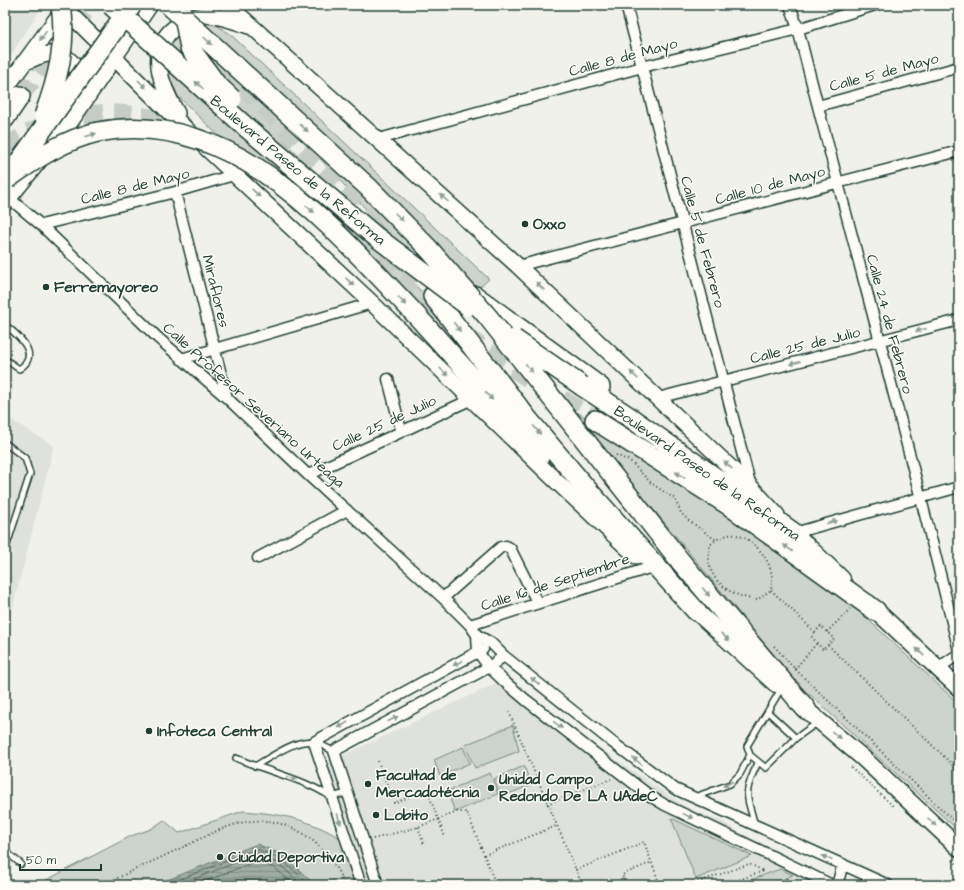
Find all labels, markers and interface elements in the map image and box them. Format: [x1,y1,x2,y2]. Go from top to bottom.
one-way arrow [39,31,47,41]
street label: Calle 8 de Mayo [567,33,680,83]
one-way arrow [202,36,213,45]
street label: Calle 5 de Mayo [827,48,942,98]
one-way arrow [137,79,146,89]
one-way arrow [194,81,204,90]
street label: Boulevard Paseo de la Reforma [205,91,390,250]
one-way arrow [299,124,309,133]
one-way arrow [85,132,97,138]
street label: Calle 10 de Mayo [713,161,828,211]
street label: Calle 8 de Mayo [79,163,192,211]
street label: Calle 5 de Febrero [675,174,730,311]
one-way arrow [251,188,261,197]
one-way arrow [439,193,449,203]
one-way arrow [305,204,315,214]
one-way arrow [394,212,404,222]
place label: Oxxo [533,214,566,235]
marker: Oxxo [520,219,530,229]
street label: Calle 24 de Febrero [861,252,918,397]
street label: Miraflores [196,253,235,330]
place label: Ferremayoreo [54,277,159,299]
one-way arrow [346,277,355,286]
marker: Ferremayoreo [41,282,51,292]
one-way arrow [535,282,544,291]
one-way arrow [397,296,407,306]
street label: Calle Profesor Severiano Urteaga [157,318,350,494]
one-way arrow [453,322,461,333]
street label: Calle 25 de Julio [748,322,863,369]
one-way arrow [915,327,927,333]
one-way arrow [789,360,802,366]
one-way arrow [525,363,534,374]
one-way arrow [439,367,449,377]
one-way arrow [629,371,639,380]
street label: Calle 25 de Julio [329,390,440,457]
one-way arrow [484,391,493,401]
street label: Boulevard Paseo de la Reforma [609,401,805,546]
one-way arrow [532,425,541,435]
one-way arrow [723,460,733,470]
one-way arrow [674,471,686,478]
one-way arrow [826,519,838,525]
one-way arrow [782,544,793,552]
street label: Calle 16 de Septiembre [478,548,632,616]
one-way arrow [701,587,710,596]
one-way arrow [720,633,730,642]
one-way arrow [915,647,925,656]
one-way arrow [452,660,463,667]
one-way arrow [530,676,541,685]
one-way arrow [387,715,399,722]
place label: Infoteca Central [157,721,273,742]
one-way arrow [553,721,564,730]
one-way arrow [337,722,349,729]
marker: Infoteca Central [144,726,154,736]
one-way arrow [830,731,841,740]
one-way arrow [632,758,642,766]
place label: Facultad de Mercadotécnia [376,765,479,803]
place label: Unidad Campo Redondo De LA UAdeC [499,769,658,807]
one-way arrow [286,775,298,781]
marker: Facultad de Mercadotécnia [363,779,373,789]
one-way arrow [722,781,734,787]
marker: Unidad Campo Redondo De LA UAdeC [486,783,496,793]
place label: Lobito [384,805,429,826]
marker: Lobito [371,810,381,820]
one-way arrow [682,813,693,819]
one-way arrow [336,814,342,826]
one-way arrow [927,818,937,827]
scale bar [20,846,101,872]
place label: Ciudad Deportiva [228,847,345,868]
text: 50 m [26,852,57,869]
marker: Ciudad Deportiva [215,852,225,862]
one-way arrow [821,854,833,860]

